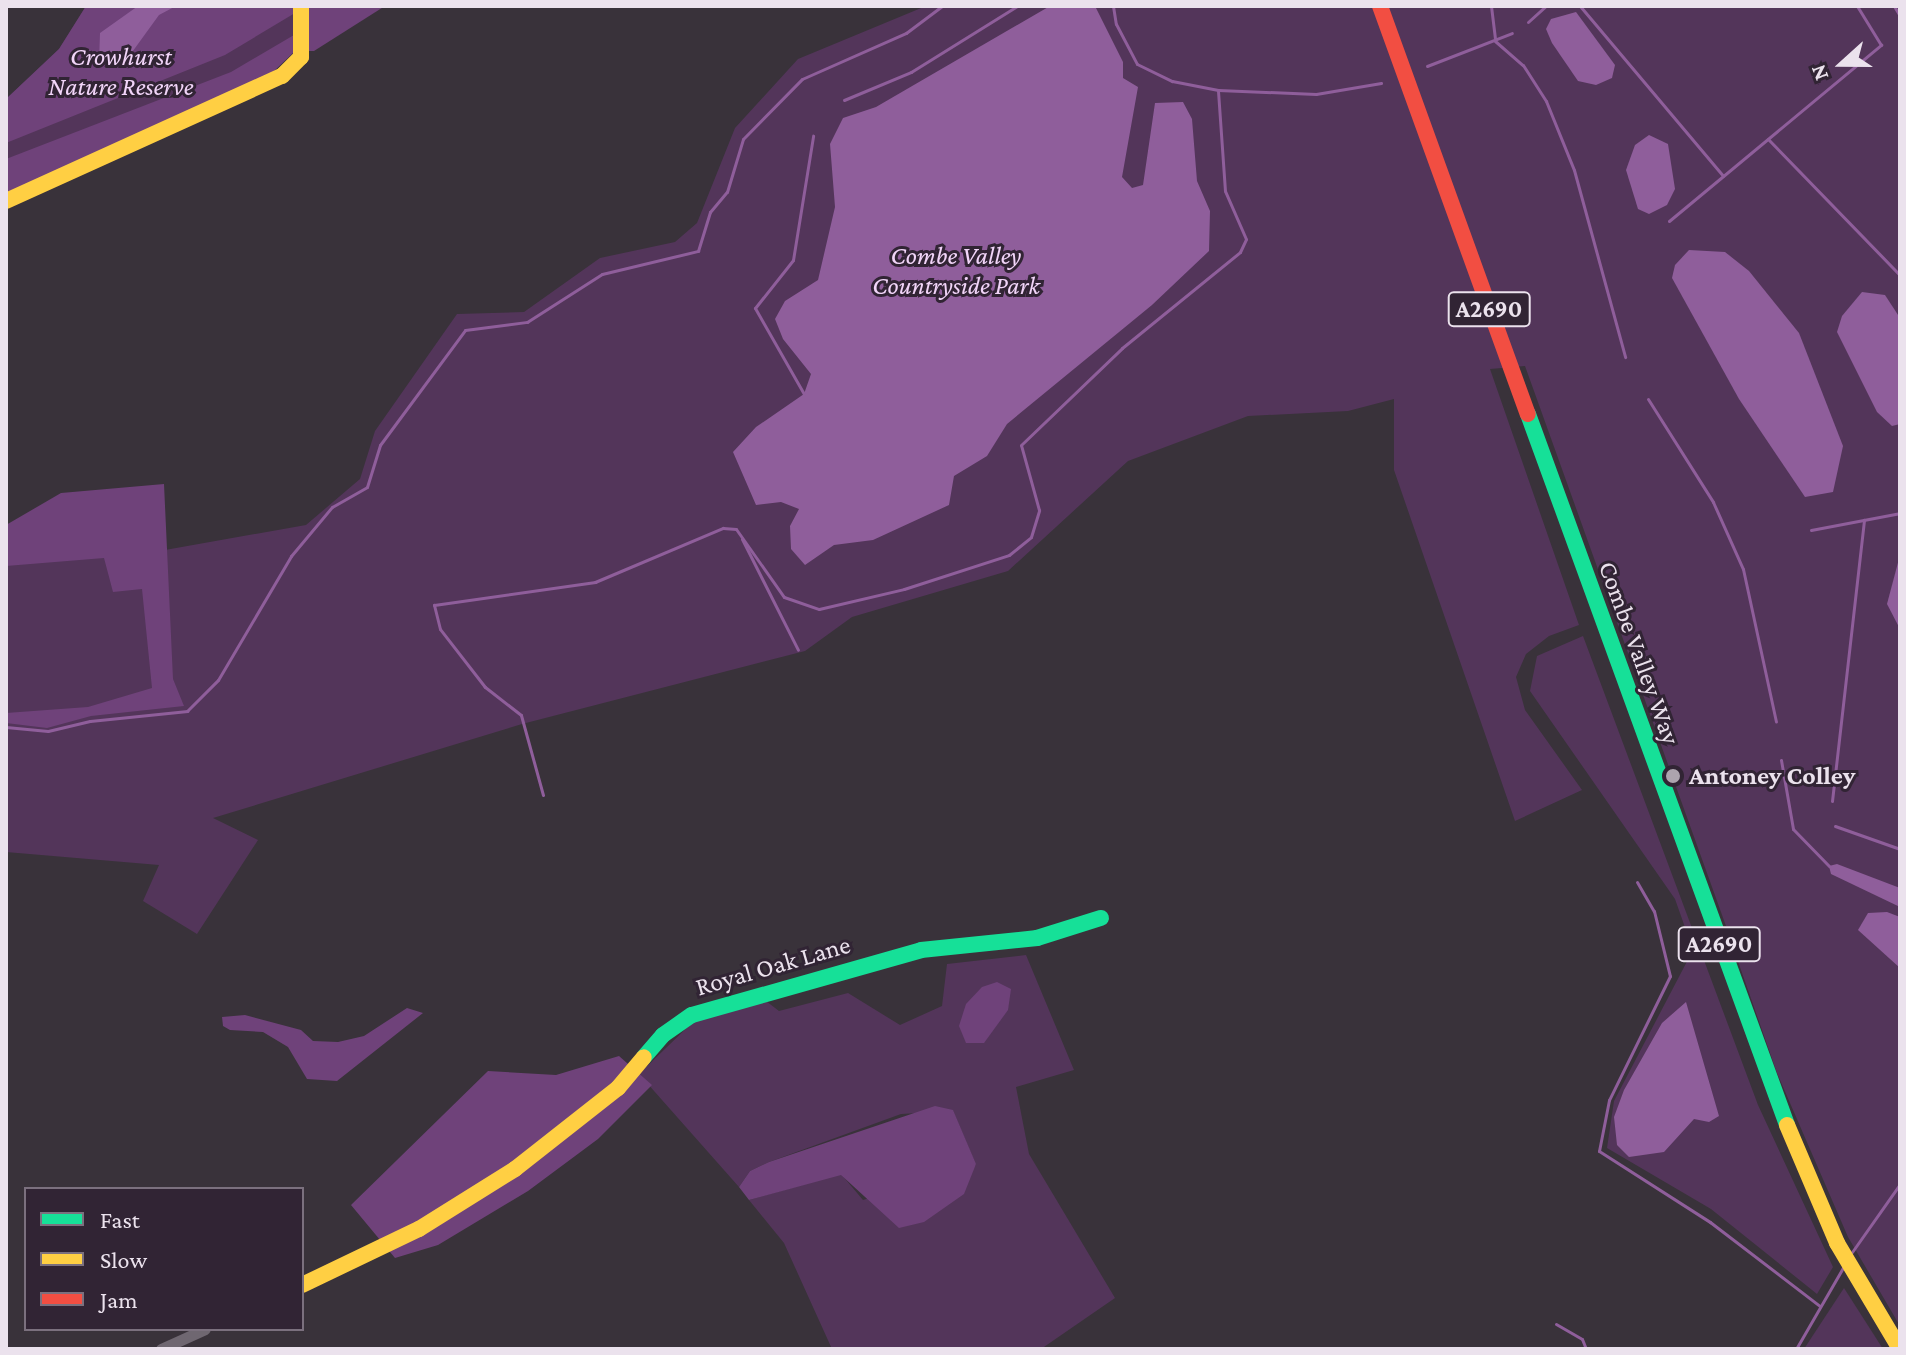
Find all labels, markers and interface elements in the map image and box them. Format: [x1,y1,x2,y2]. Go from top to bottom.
north arrow [1802,24,1882,104]
park label: Crowhurst Nature Reserve [48,41,194,102]
text: N [1805,61,1833,84]
park label: Combe Valley Countryside Park [872,240,1040,302]
road number: A2690 [1447,289,1531,329]
street label: Combe Valley Way [1591,557,1687,749]
place label: Antoney Colley [1689,760,1855,792]
marker: Antoney Colley [1664,767,1682,785]
road number: A2690 [1677,924,1761,964]
street label: Royal Oak Lane [692,929,854,1003]
legend [24,1187,304,1331]
text: Fast [100,1206,140,1233]
text: Slow [100,1246,147,1273]
text: Jam [100,1286,138,1313]

